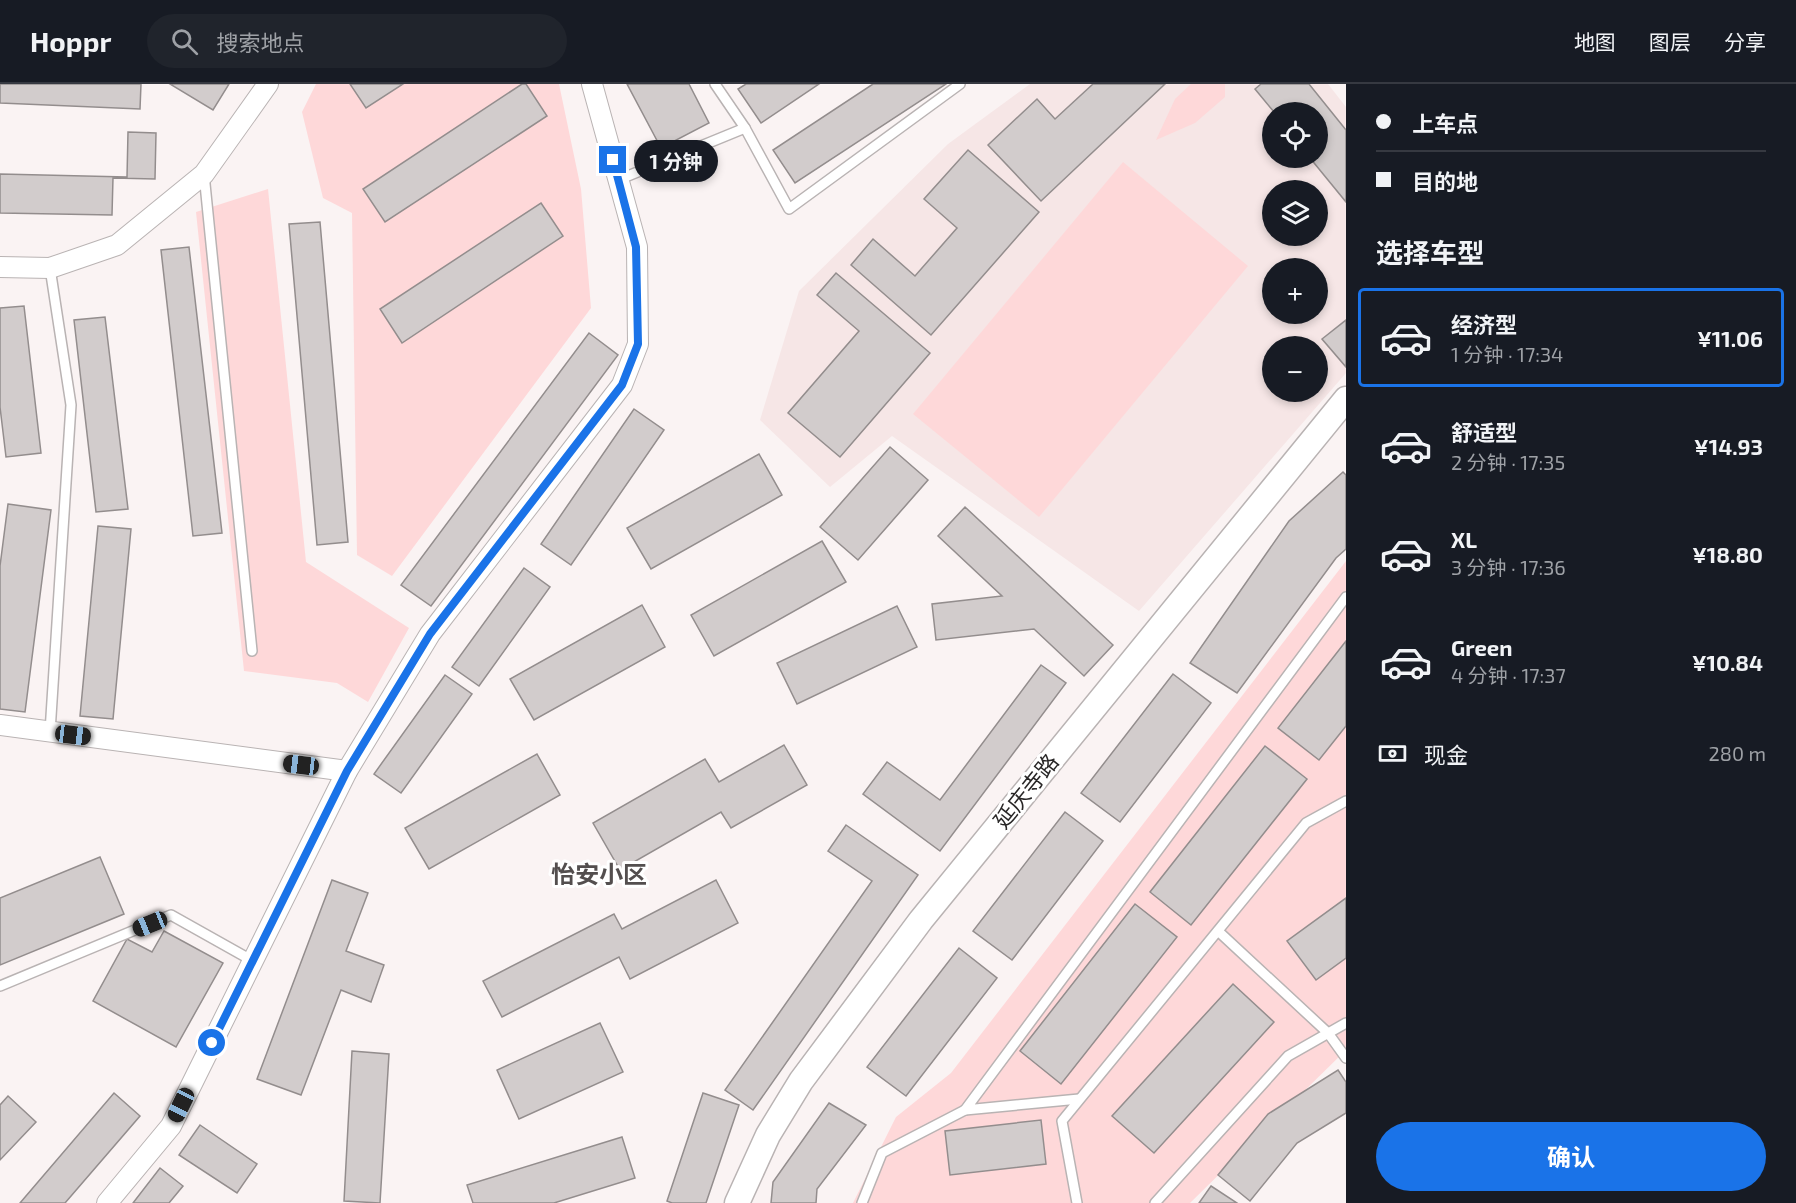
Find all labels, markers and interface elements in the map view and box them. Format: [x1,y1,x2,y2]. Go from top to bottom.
search box [147,14,567,68]
text: Hoppr [30,24,111,58]
icon: search [168,25,201,58]
text: 搜索地点 [216,29,304,55]
text: 地图 [1574,29,1616,54]
text: 图层 [1649,29,1691,54]
text: 分享 [1724,29,1766,54]
map controls [1262,102,1328,402]
button: locate [1262,102,1328,168]
text: 上车点 [1412,110,1478,136]
callout: 1 分钟 [634,139,718,181]
route end [599,146,626,173]
text: 1 分钟 [650,149,702,173]
text: 目的地 [1412,168,1478,194]
button: layers [1262,180,1328,246]
text: 选择车型 [1376,236,1484,268]
button: + [1262,258,1328,324]
icon: car [1379,311,1433,365]
text: 经济型 [1451,311,1517,337]
text: ¥11.06 [1697,325,1763,351]
button: − [1262,336,1328,402]
text: 1 分钟 · 17:34 [1451,342,1563,366]
icon: car [1379,419,1433,473]
text: 舒适型 [1451,419,1517,445]
text: ¥14.93 [1694,433,1763,459]
text: 2 分钟 · 17:35 [1451,450,1565,474]
text: XL [1451,526,1477,552]
icon: car [1379,527,1433,581]
text: ¥18.80 [1692,541,1763,567]
text: 3 分钟 · 17:36 [1451,555,1566,579]
text: Green [1451,634,1513,660]
icon: car [1379,635,1433,689]
text: ¥10.84 [1692,649,1763,675]
text: 4 分钟 · 17:37 [1451,663,1566,687]
car [54,724,92,746]
icon: cash [1376,737,1409,770]
text: 现金 [1424,741,1468,767]
text: 280 m [1709,741,1766,765]
street label: 延庆寺路 [987,748,1063,833]
car [282,754,320,776]
district label: 怡安小区 [551,859,647,888]
car [130,909,170,939]
route start [198,1029,225,1056]
car [165,1085,197,1125]
button: 确认 [1376,1122,1766,1191]

